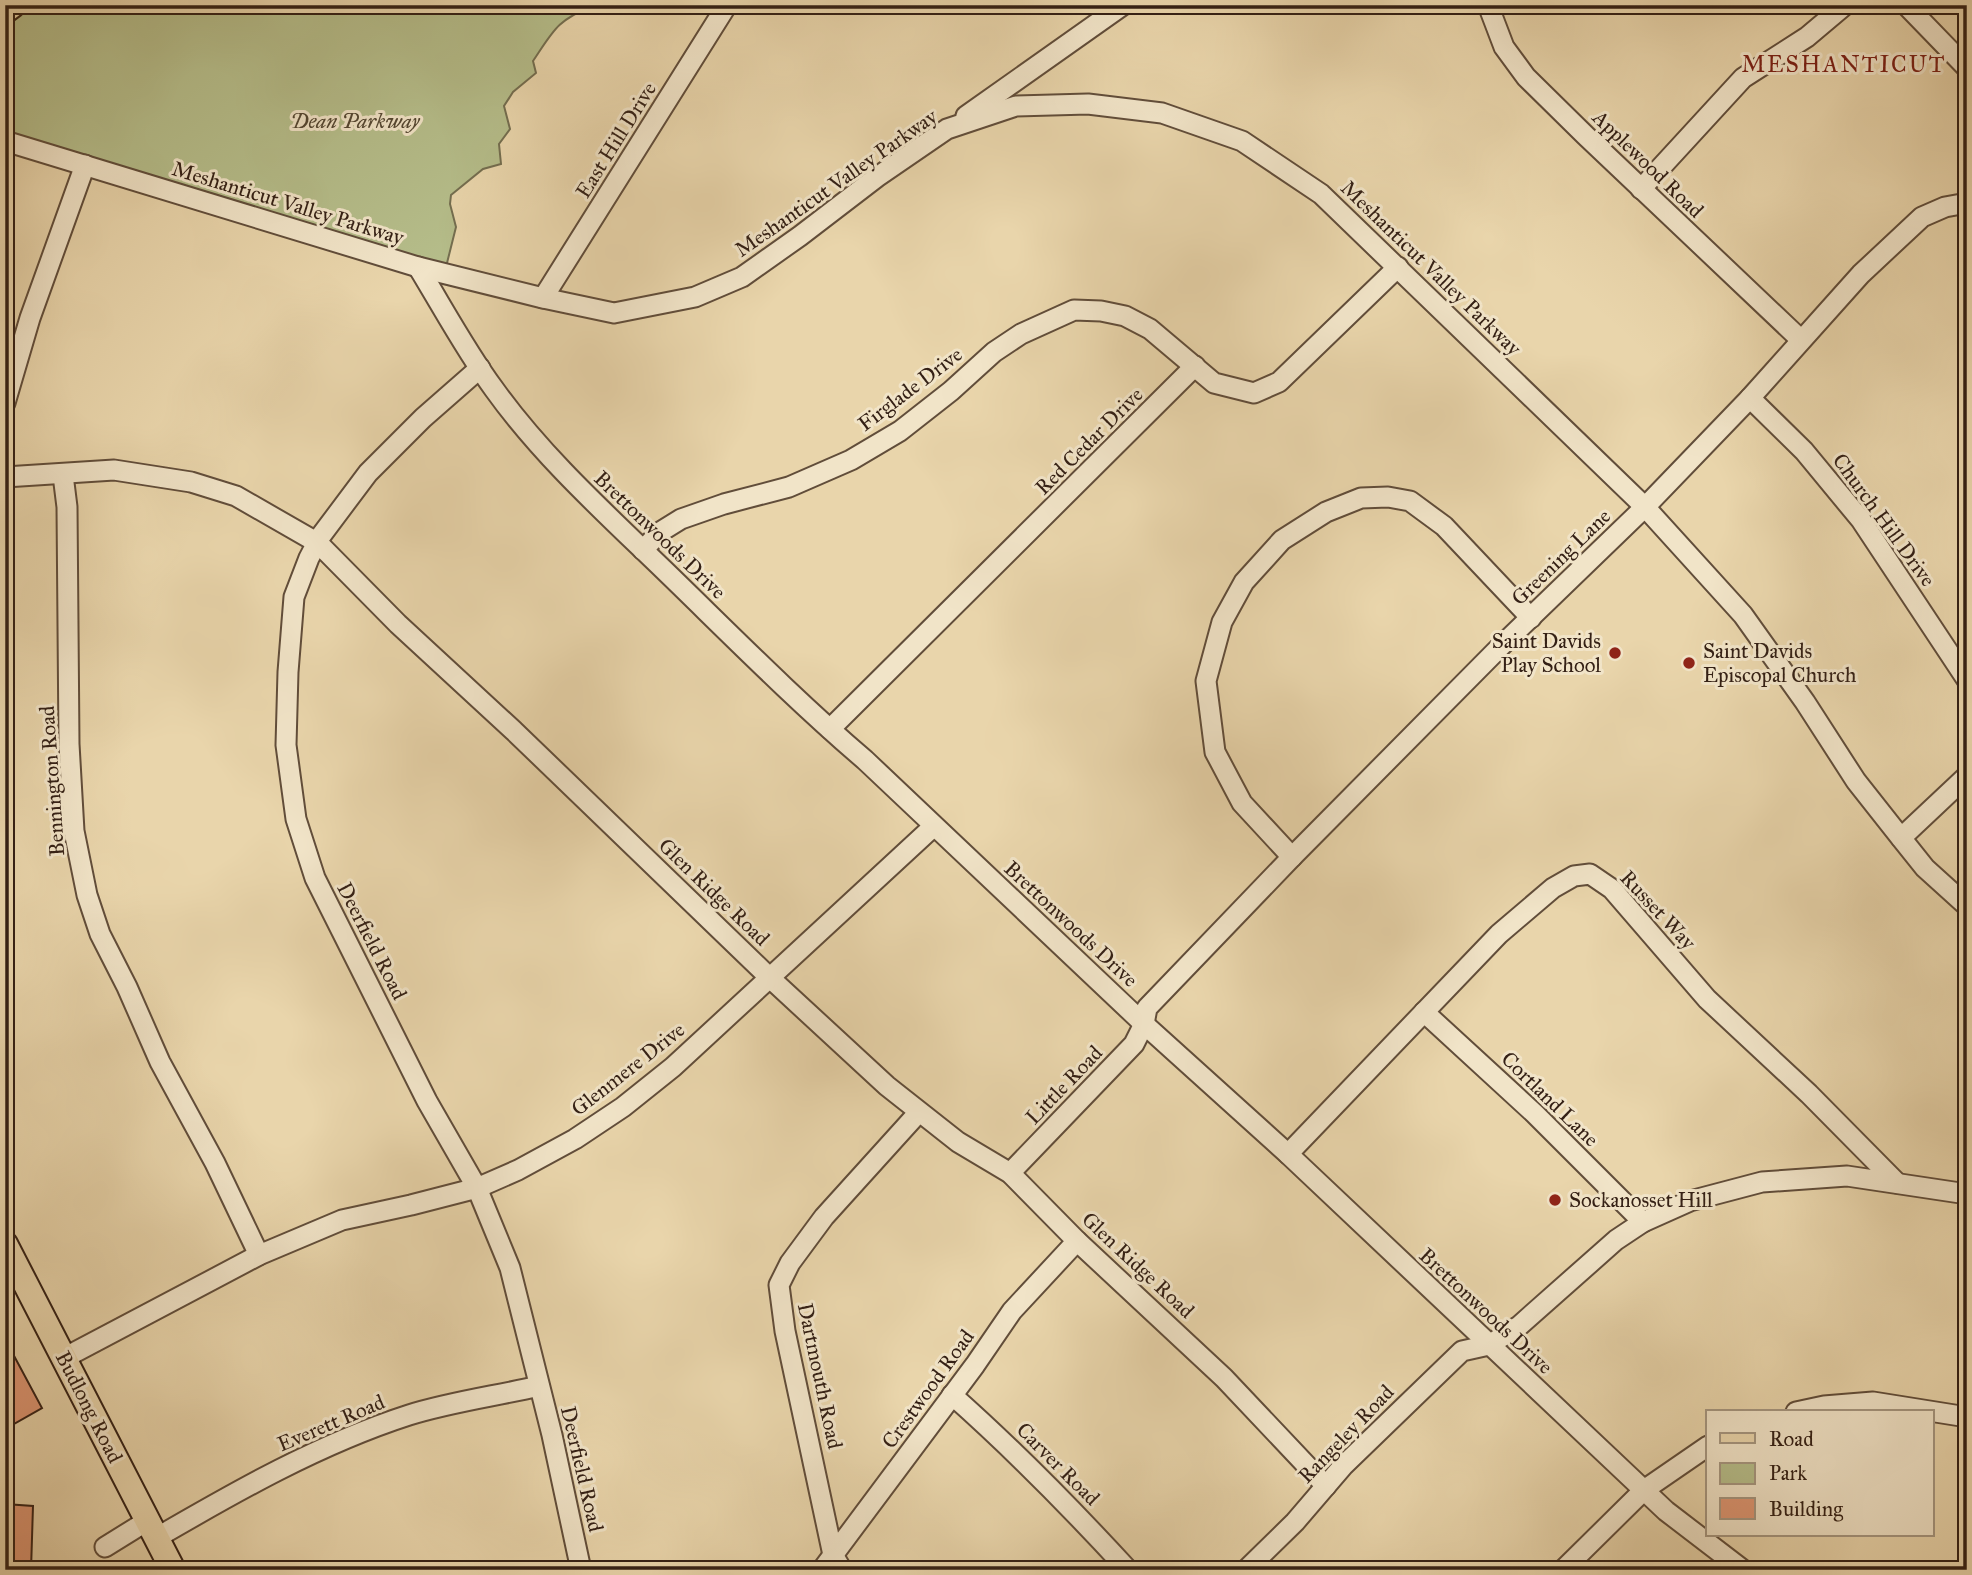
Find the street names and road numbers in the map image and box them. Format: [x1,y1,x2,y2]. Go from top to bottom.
street label: East Hill Drive [570,77,662,203]
street label: Meshanticut Valley Parkway [730,103,943,263]
street label: Applewood Road [1586,104,1709,224]
street label: Meshanticut Valley Parkway [169,155,408,251]
street label: Meshanticut Valley Parkway [1335,175,1528,362]
street label: Firglade Drive [853,341,968,437]
street label: Red Cedar Drive [1030,381,1149,500]
street label: Church Hill Drive [1827,448,1941,592]
street label: Brettonwoods Drive [589,465,732,605]
street label: Greening Lane [1506,503,1616,611]
street label: Bennington Road [34,704,70,857]
street label: Glen Ridge Road [653,832,775,952]
street label: Brettonwoods Drive [999,855,1143,993]
street label: Russet Way [1615,865,1702,956]
street label: Deerfield Road [331,878,413,1004]
street label: Glenmere Drive [566,1016,690,1121]
street label: Little Road [1020,1040,1108,1130]
street label: Cortland Lane [1496,1046,1604,1152]
street label: Glen Ridge Road [1076,1206,1200,1324]
street label: Brettonwoods Drive [1414,1242,1558,1380]
street label: Dartmouth Road [792,1301,848,1452]
street label: Crestwood Road [876,1324,980,1454]
street label: Budlong Road [50,1347,129,1468]
street label: Rangeley Road [1293,1379,1400,1489]
street label: Everett Road [274,1389,389,1457]
street label: Deerfield Road [555,1404,609,1535]
street label: Carver Road [1011,1417,1105,1511]

